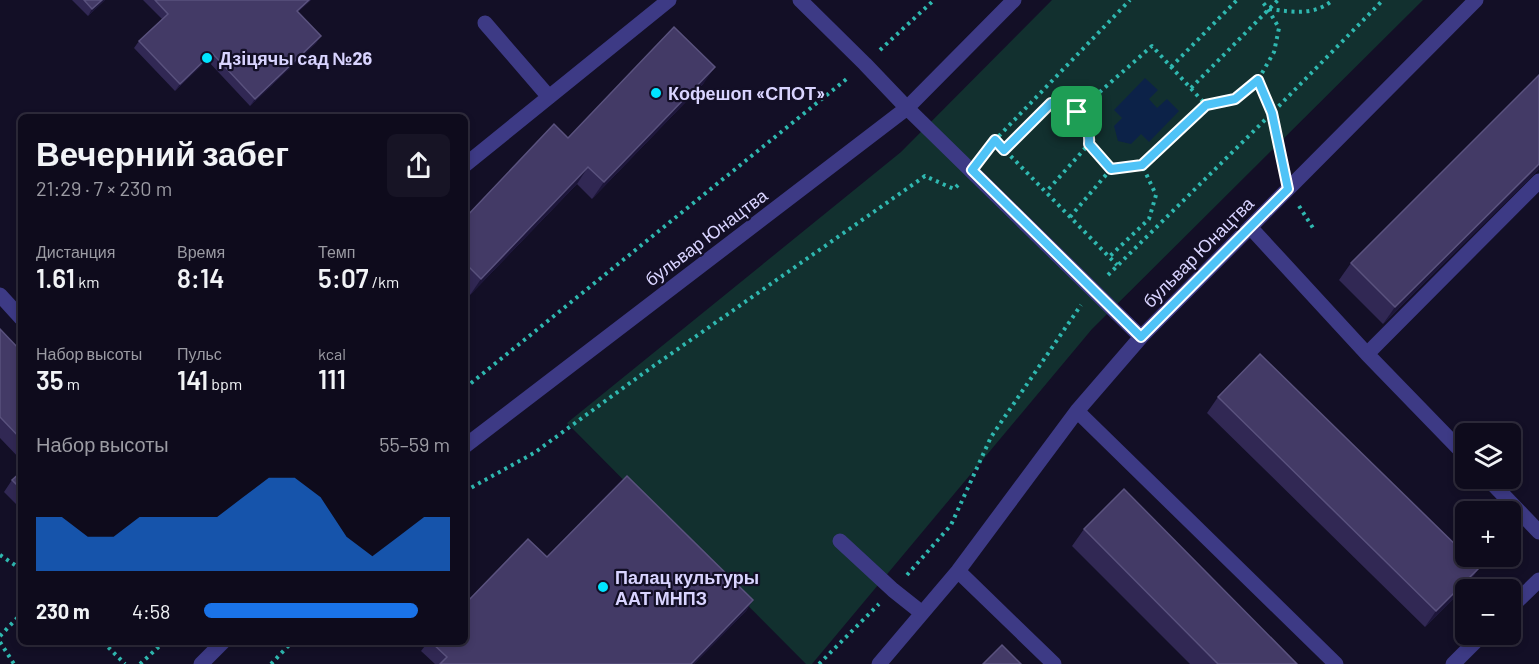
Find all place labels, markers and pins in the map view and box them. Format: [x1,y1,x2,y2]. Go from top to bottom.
place label: Дзіцячы сад №26 [219,47,373,69]
marker: Дзіцячы сад №26 [200,51,214,65]
place label: Кофешоп «СПОТ» [668,82,825,104]
marker: Кофешоп «СПОТ» [649,86,663,100]
pin [1051,86,1102,137]
place label: Палац культуры ААТ МНПЗ [615,566,759,609]
marker: Палац культуры ААТ МНПЗ [596,580,610,594]

